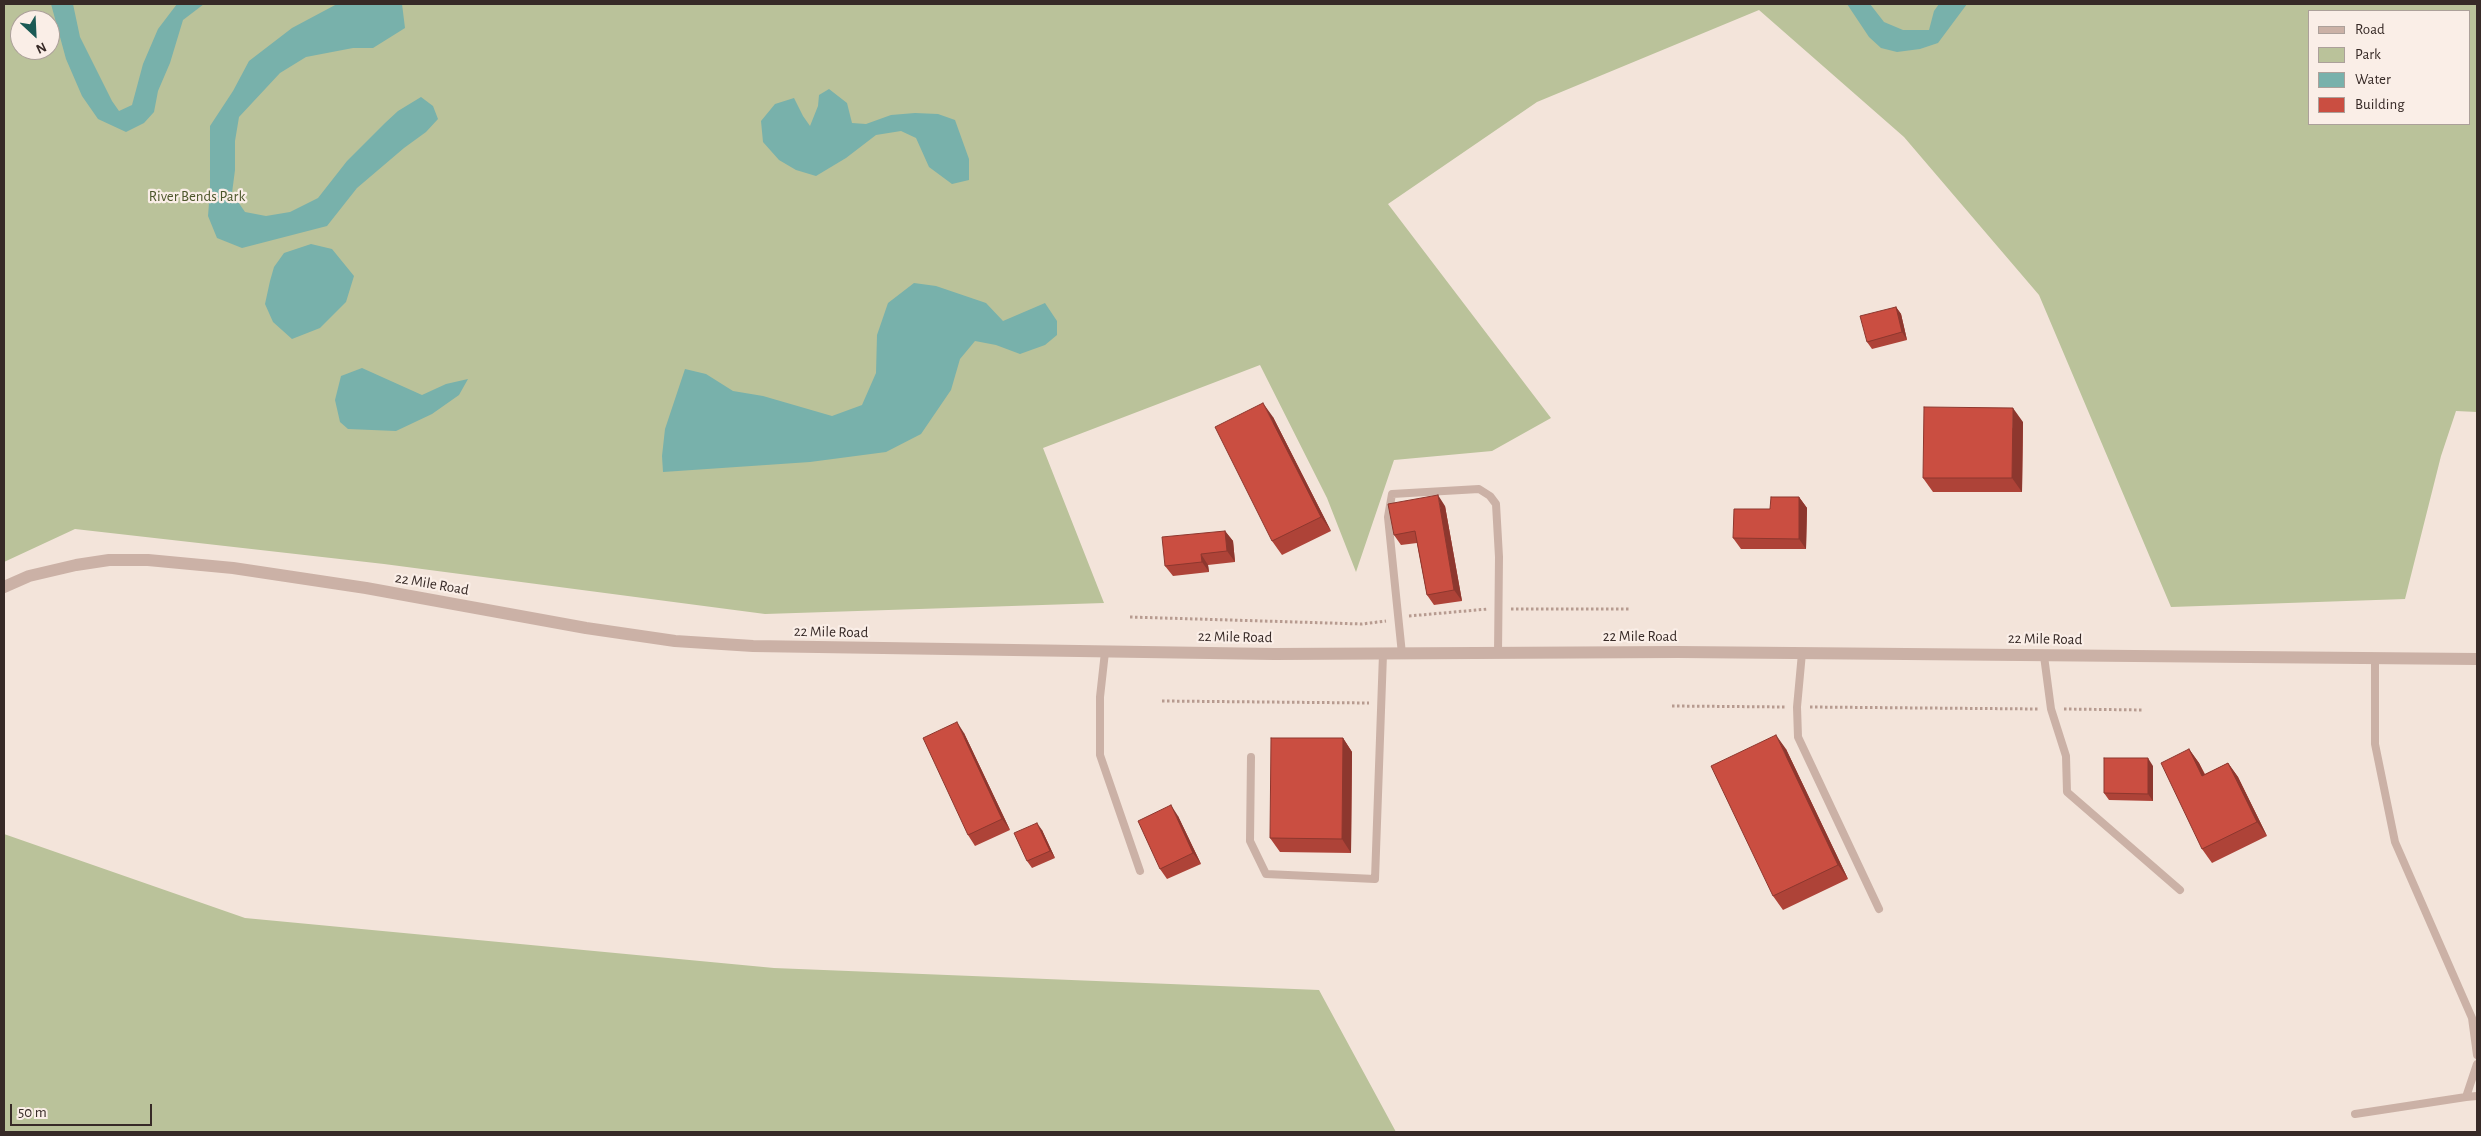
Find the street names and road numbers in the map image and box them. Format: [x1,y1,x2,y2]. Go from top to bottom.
street label: 22 Mile Road [394,569,470,599]
street label: 22 Mile Road [794,622,868,642]
street label: 22 Mile Road [1198,627,1272,647]
street label: 22 Mile Road [1603,627,1677,645]
street label: 22 Mile Road [2008,629,2082,649]

